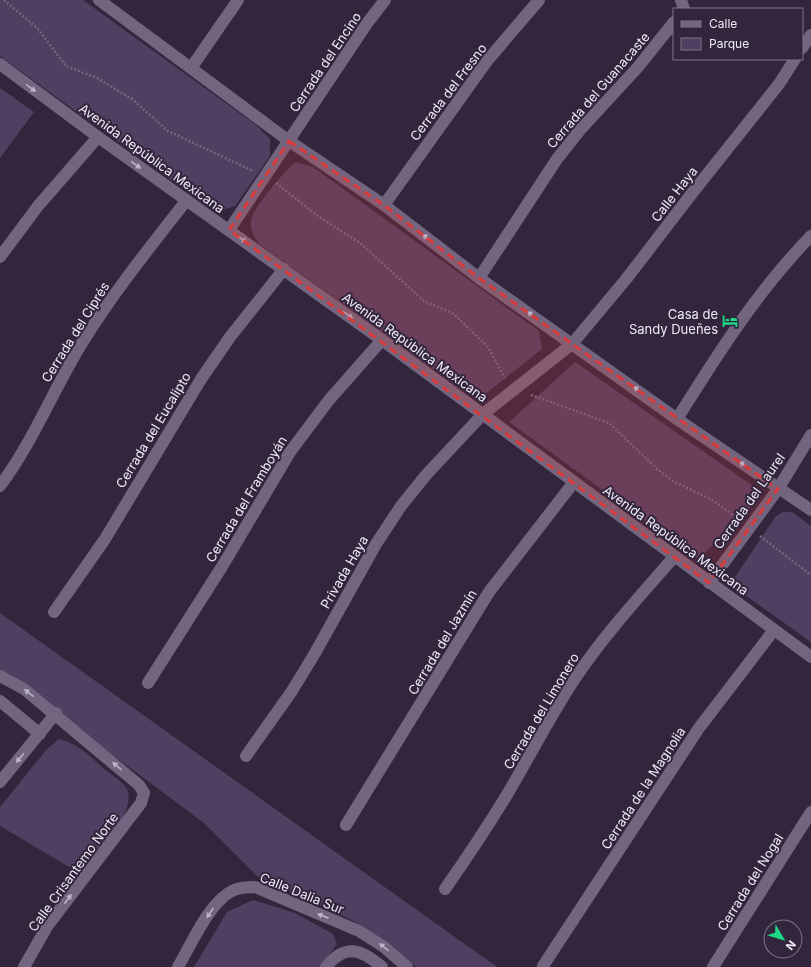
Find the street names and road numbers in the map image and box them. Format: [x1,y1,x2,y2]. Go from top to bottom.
street label: Cerrada del Encino [286,9,365,115]
street label: Cerrada del Guanacaste [543,29,653,151]
street label: Cerrada del Fresno [406,40,490,144]
street label: Avenida República Mexicana [76,100,228,216]
street label: Calle Haya [647,163,701,225]
street label: Cerrada del Ciprés [38,279,112,385]
street label: Avenida República Mexicana [339,289,491,405]
street label: Cerrada del Eucalipto [112,369,194,491]
street label: Cerrada del Framboyán [202,433,290,565]
street label: Cerrada del Laurel [710,450,788,552]
street label: Avenida República Mexicana [600,482,752,598]
street label: Privada Haya [317,533,371,611]
street label: Cerrada del Jazmín [404,587,480,697]
street label: Cerrada del Limonero [500,650,582,772]
street label: Cerrada de la Magnolia [597,724,689,852]
street label: Calle Crisantemo Norte [25,810,121,934]
street label: Cerrada del Nogal [714,830,786,934]
street label: Calle Dalia Sur [258,869,346,917]

